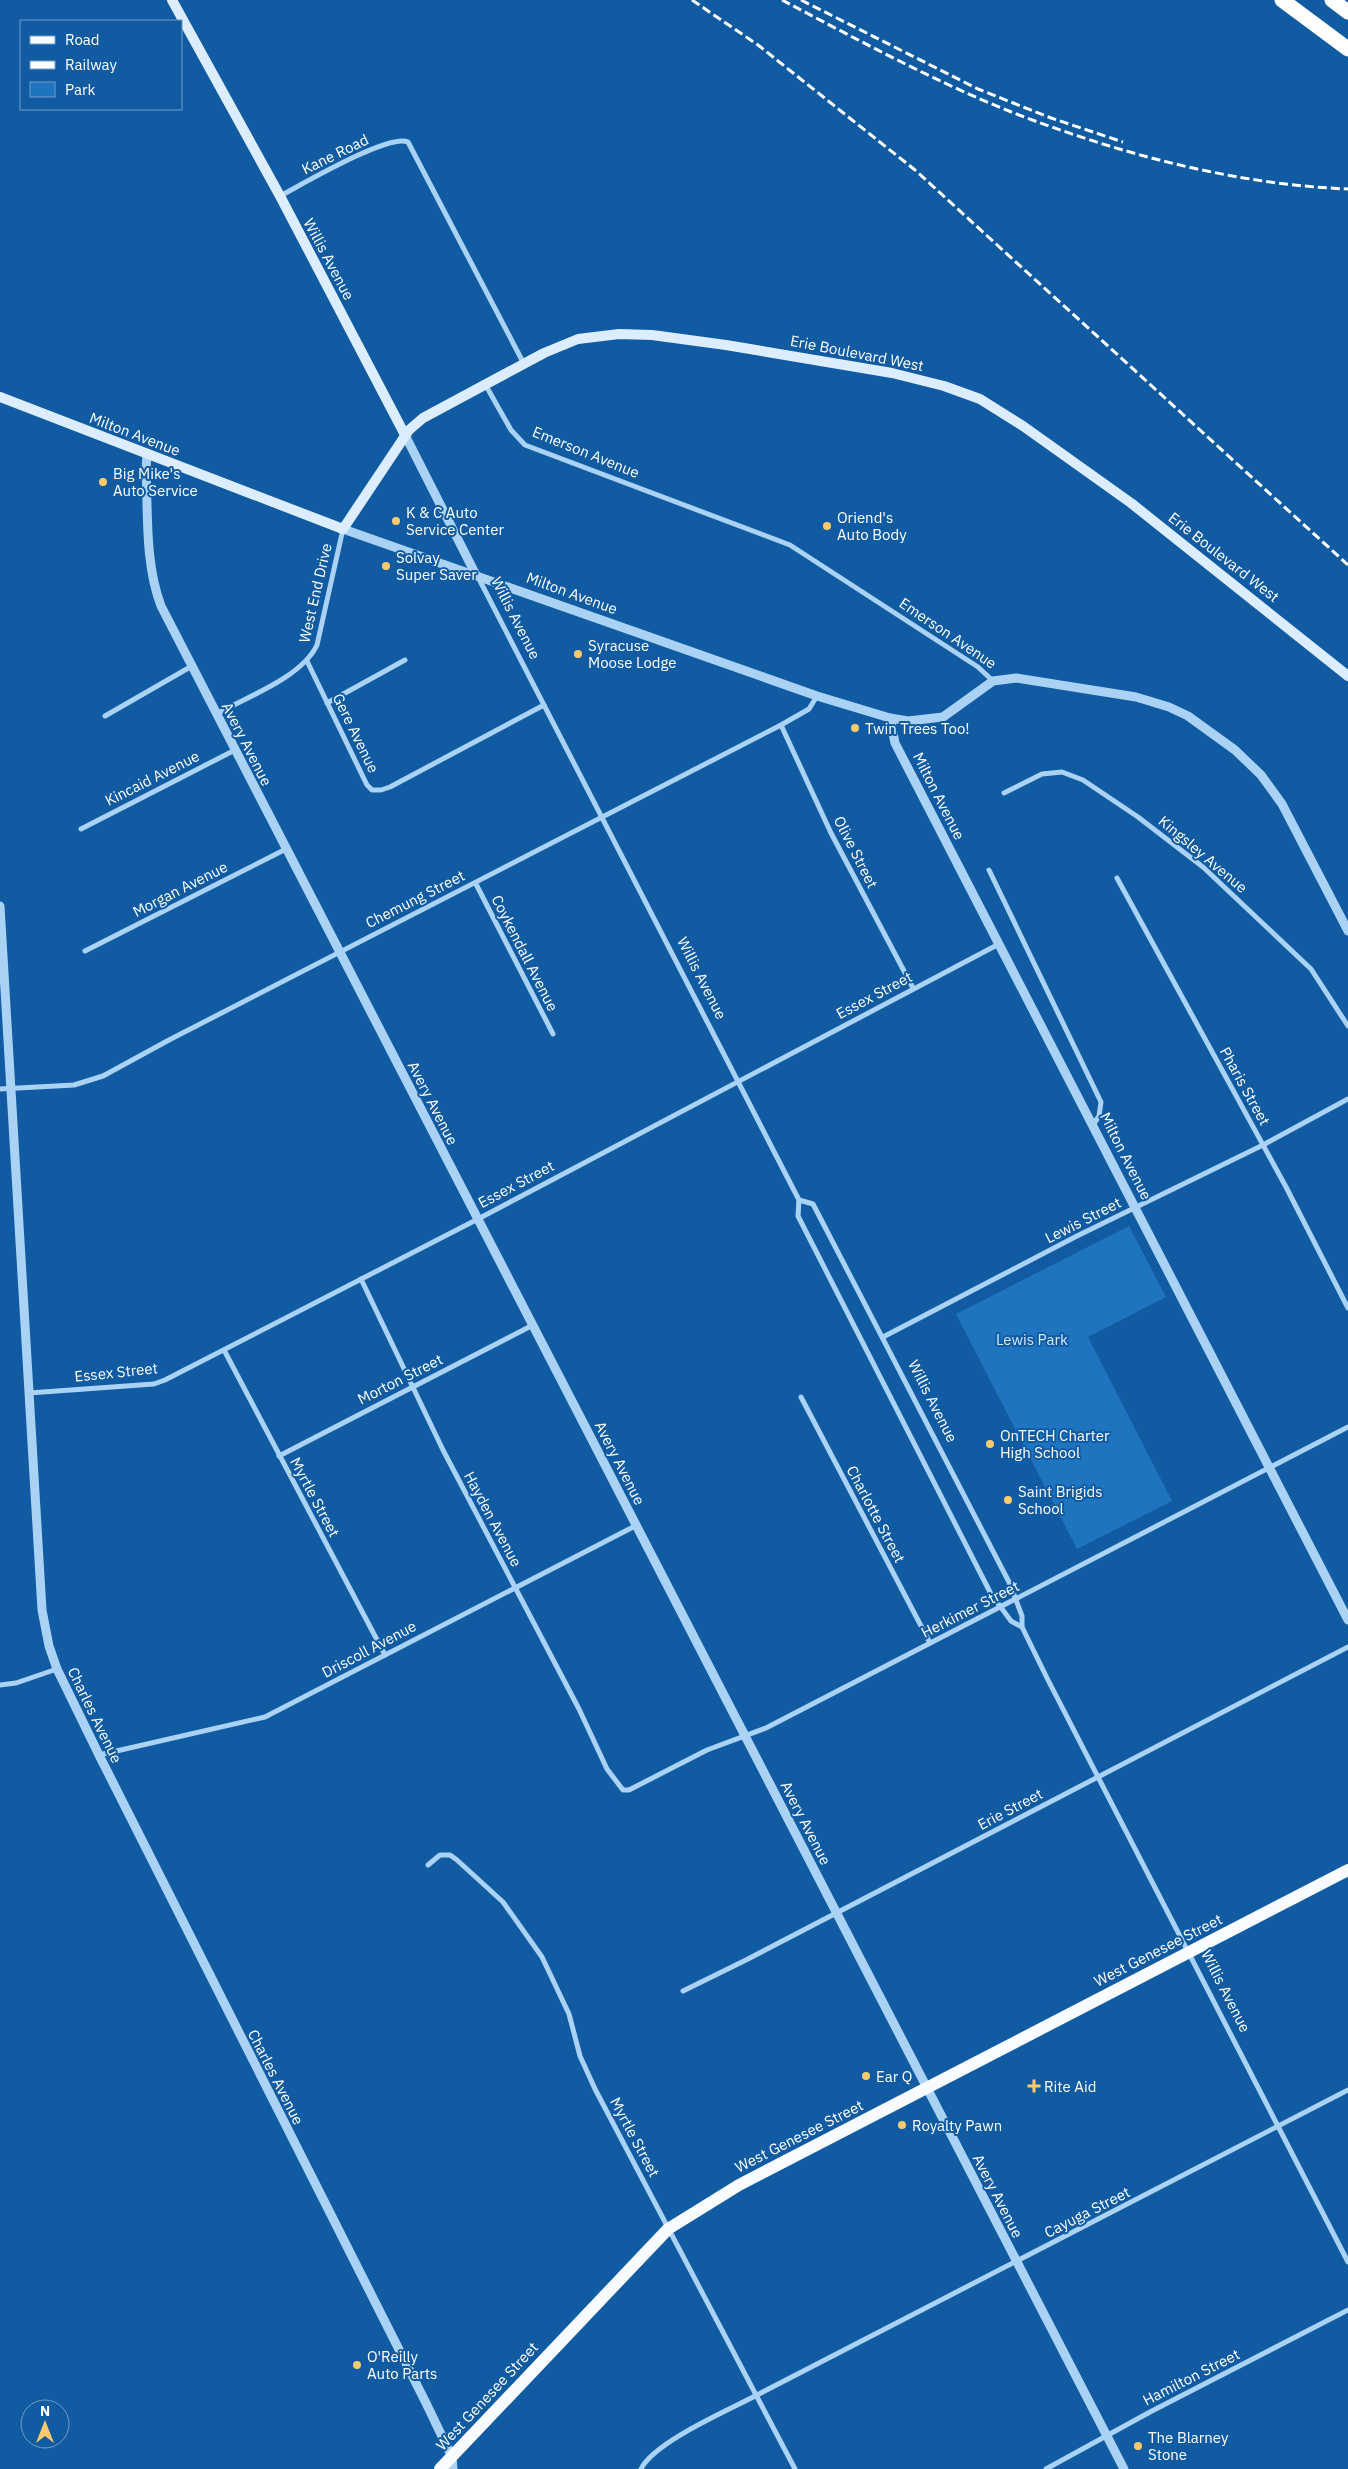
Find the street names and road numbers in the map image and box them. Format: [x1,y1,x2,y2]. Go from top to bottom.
street label: Kane Road [298,130,372,178]
street label: Willis Avenue [300,215,358,303]
street label: Erie Boulevard West [789,331,925,375]
street label: Milton Avenue [87,408,183,460]
street label: Emerson Avenue [530,422,642,482]
street label: Erie Boulevard West [1165,508,1283,606]
street label: West End Drive [294,541,336,645]
street label: Milton Avenue [524,568,620,618]
street label: Willis Avenue [487,574,545,662]
street label: Emerson Avenue [896,593,1000,673]
street label: Gere Avenue [329,690,383,776]
street label: Avery Avenue [218,699,276,789]
street label: Kincaid Avenue [102,746,202,810]
street label: Milton Avenue [909,749,969,843]
street label: Kingsley Avenue [1155,811,1251,897]
street label: Olive Street [830,813,882,891]
street label: Morgan Avenue [129,857,231,921]
street label: Chemung Street [362,866,468,932]
street label: Coykendall Avenue [487,892,563,1014]
street label: Willis Avenue [673,934,731,1022]
street label: Essex Street [833,967,915,1023]
street label: Pharis Street [1216,1043,1274,1129]
street label: Avery Avenue [404,1058,462,1148]
street label: Milton Avenue [1096,1109,1156,1203]
street label: Essex Street [475,1156,557,1212]
street label: Lewis Street [1042,1193,1124,1247]
street label: Morton Street [354,1349,446,1409]
street label: Willis Avenue [904,1357,962,1445]
street label: Essex Street [73,1358,159,1386]
street label: Avery Avenue [591,1418,649,1508]
street label: Myrtle Street [286,1454,344,1540]
street label: Charlotte Street [842,1462,910,1566]
street label: Hayden Avenue [460,1468,526,1570]
street label: Herkimer Street [918,1576,1022,1642]
street label: Driscoll Avenue [319,1616,419,1682]
street label: Charles Avenue [64,1664,126,1766]
street label: Avery Avenue [777,1778,835,1868]
street label: Erie Street [974,1784,1046,1834]
street label: West Genesee Street [1091,1909,1225,1991]
street label: Willis Avenue [1197,1947,1255,2035]
street label: Charles Avenue [244,2026,308,2128]
street label: Myrtle Street [606,2094,664,2180]
street label: West Genesee Street [732,2095,866,2177]
street label: Avery Avenue [969,2151,1027,2241]
street label: Cayuga Street [1041,2182,1133,2242]
street label: West Genesee Street [432,2338,542,2454]
street label: Hamilton Street [1139,2344,1243,2410]

